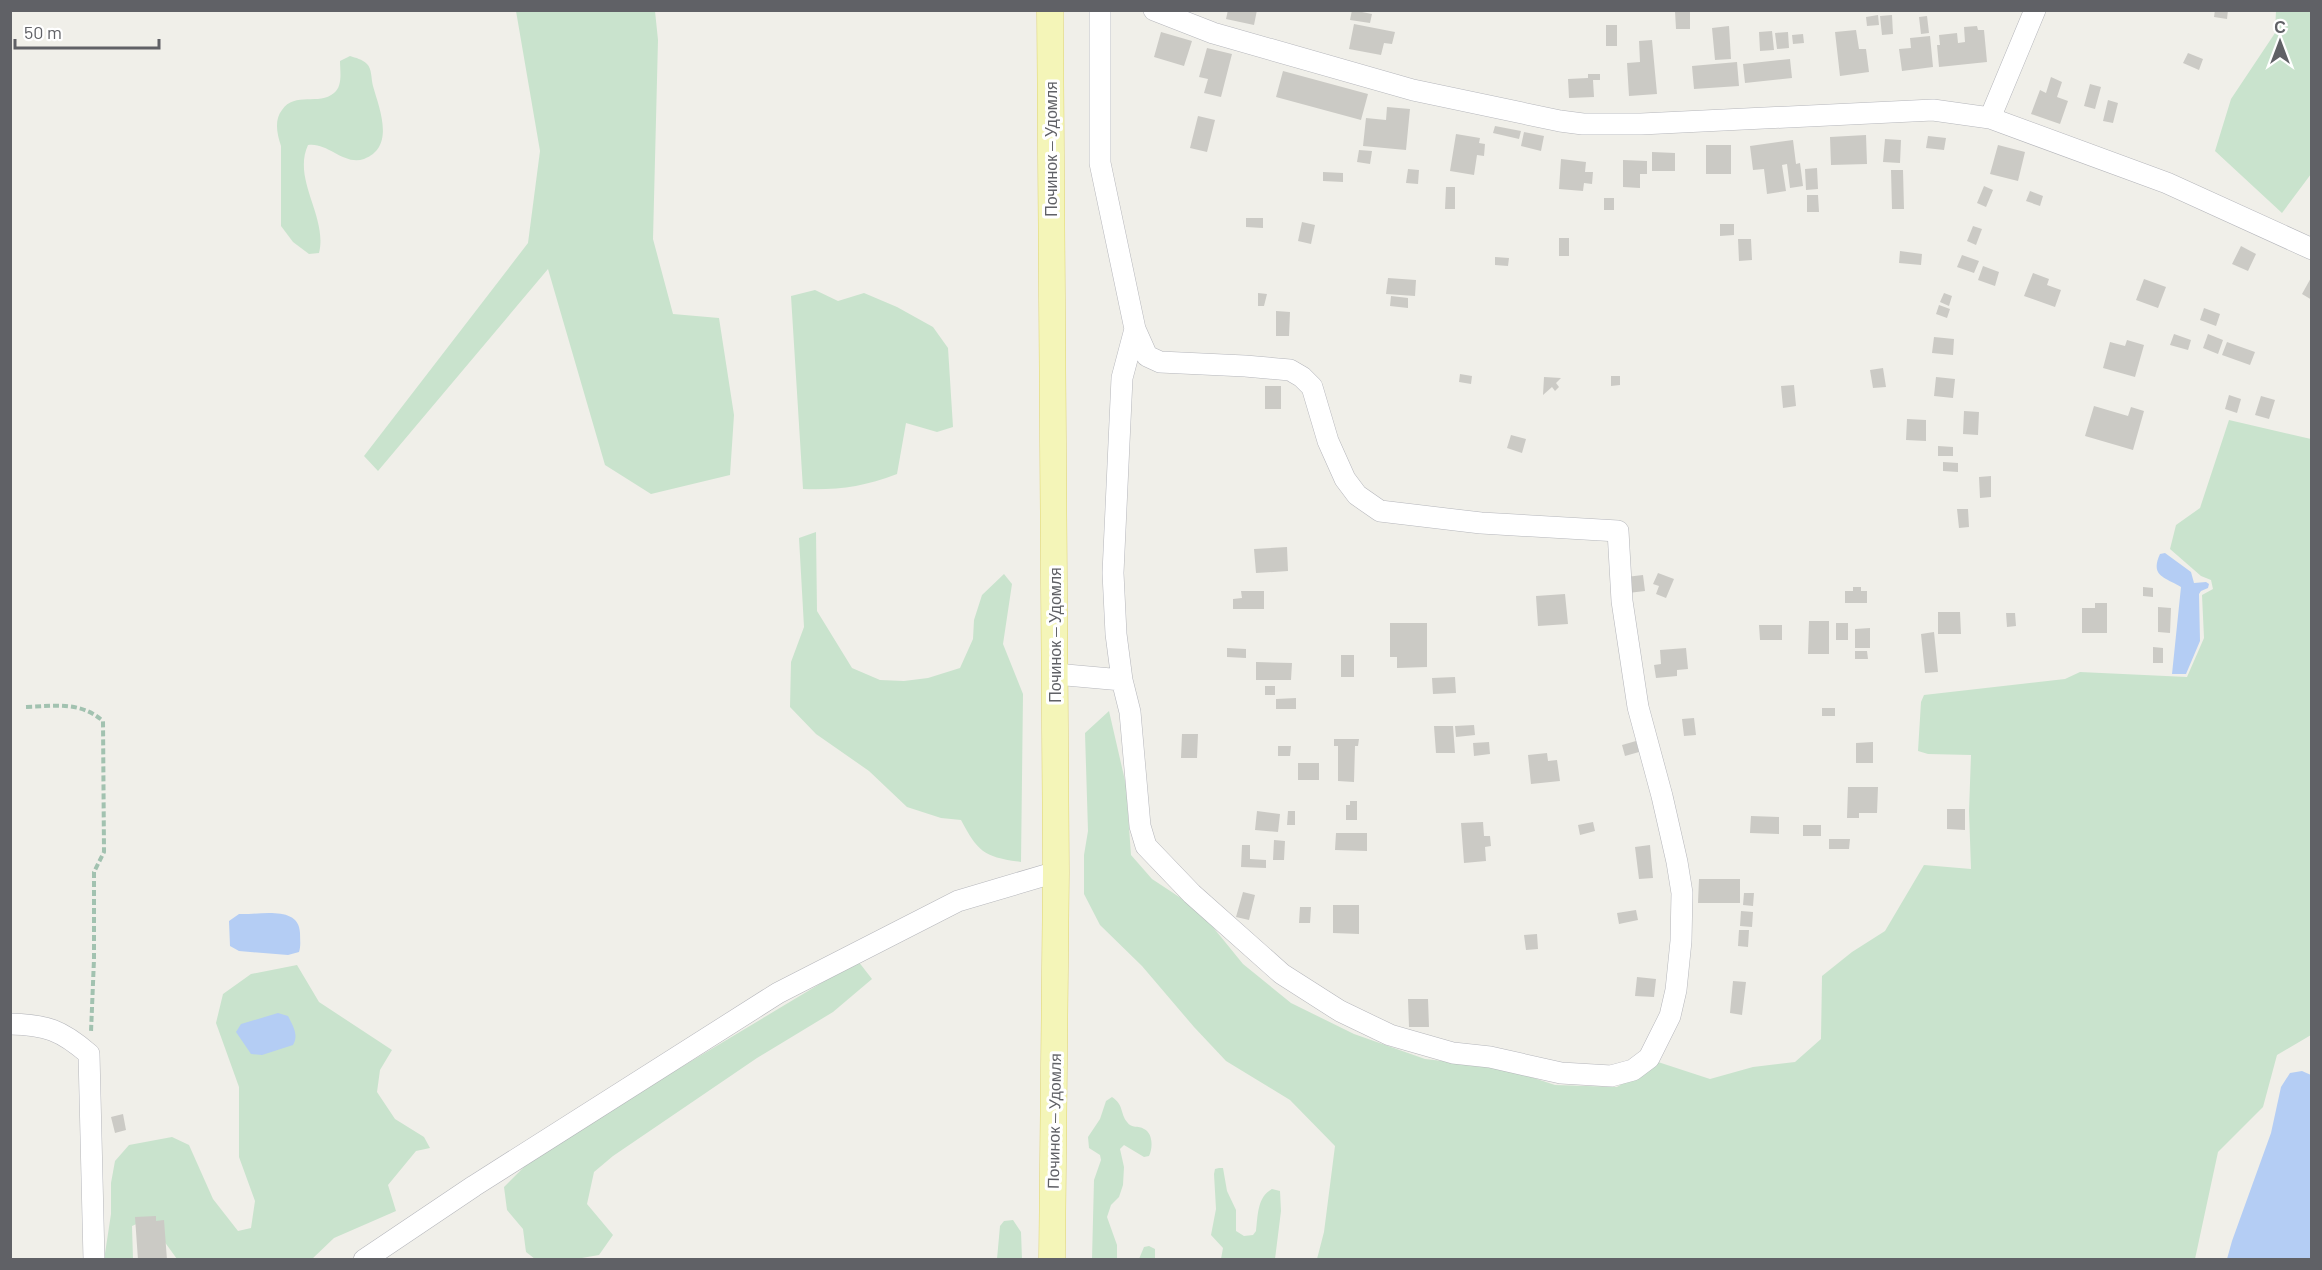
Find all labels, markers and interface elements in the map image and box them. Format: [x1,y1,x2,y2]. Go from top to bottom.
scale bar [15,12,159,50]
north arrow [2250,12,2310,72]
text: С [2274,17,2286,36]
text: 50 m [24,21,62,43]
street label: Починок — Удомля [1041,81,1060,217]
street label: Починок — Удомля [1045,567,1064,703]
street label: Починок — Удомля [1043,1053,1064,1189]

